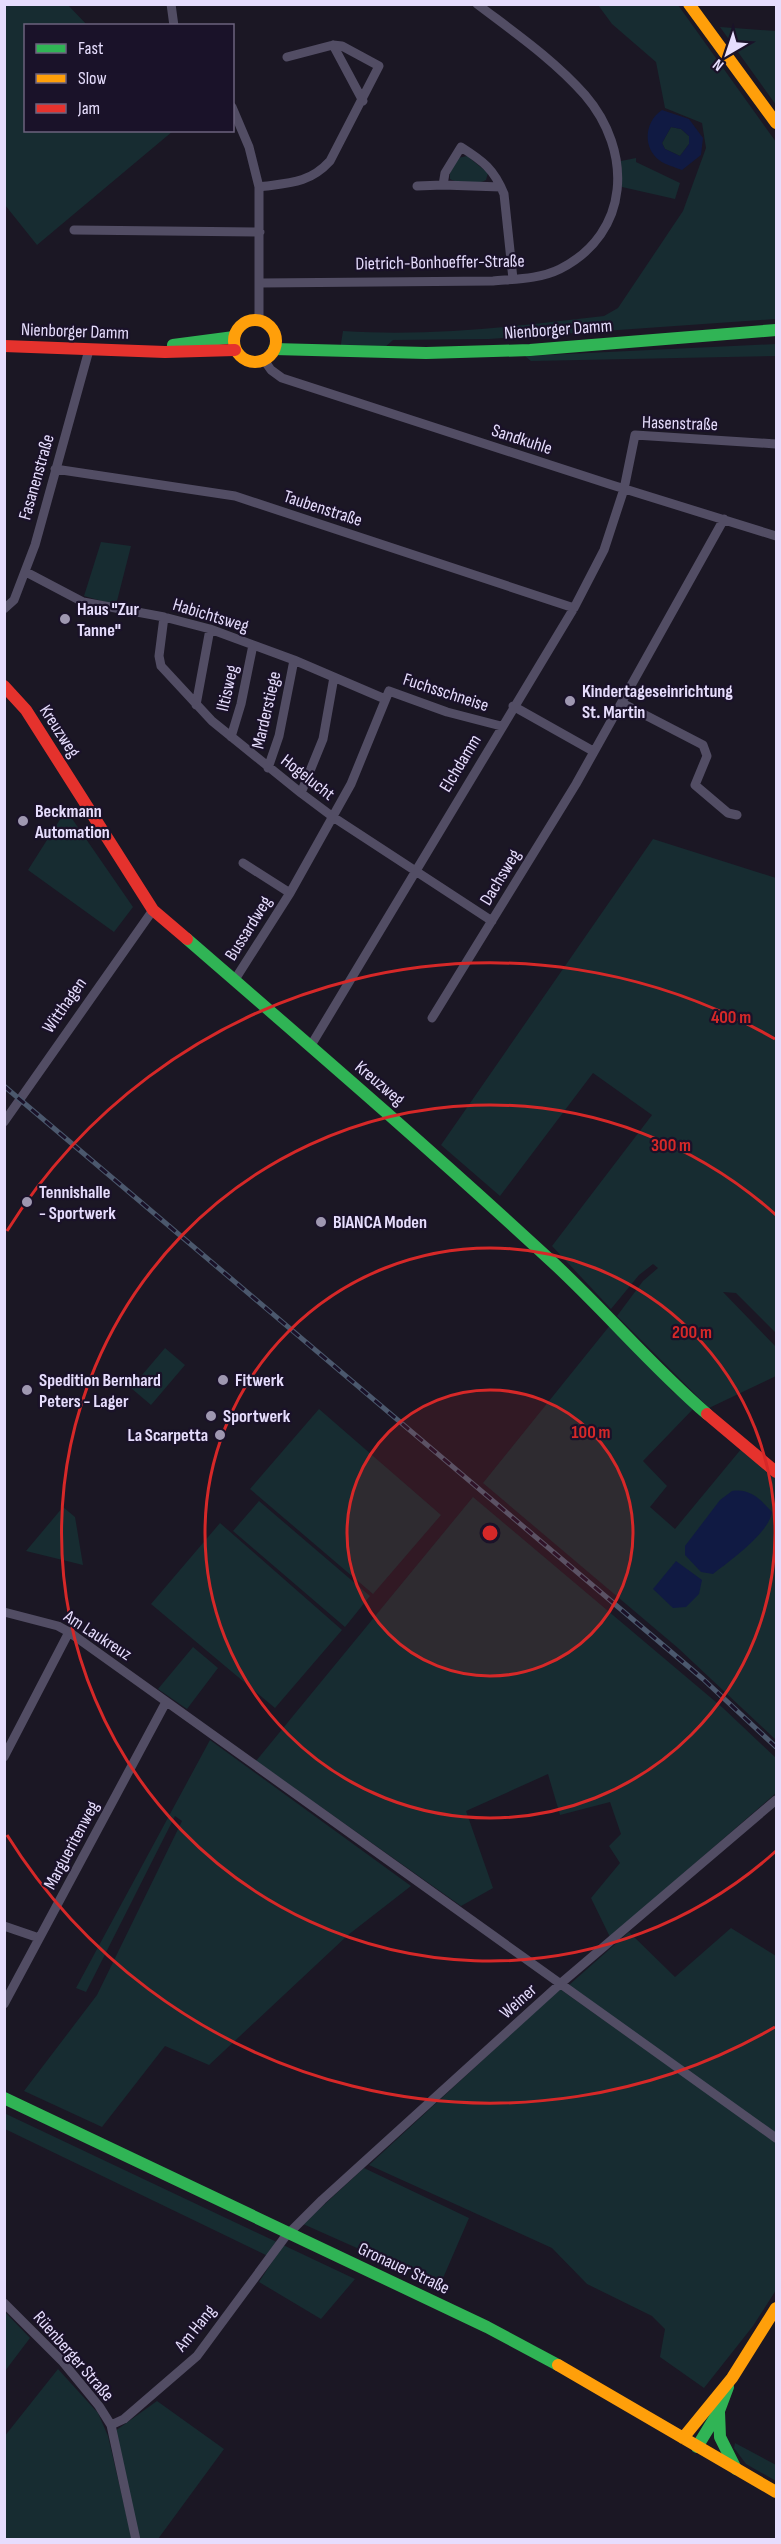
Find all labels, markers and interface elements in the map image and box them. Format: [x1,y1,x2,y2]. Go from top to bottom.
legend [24,24,234,132]
north arrow [697,24,757,84]
text: Fast [78,38,104,59]
text: N [709,54,728,75]
text: Slow [78,68,107,89]
text: Jam [77,98,100,119]
street label: Dietrich-Bonhoeffer-Straße [355,251,525,274]
street label: Nienborger Damm [503,315,613,344]
street label: Nienborger Damm [21,319,129,344]
street label: Hasenstraße [642,412,718,435]
street label: Sandkuhle [489,420,555,459]
street label: Fasanenstraße [14,432,59,522]
street label: Taubenstraße [281,486,365,531]
street label: Habichtsweg [170,594,251,637]
place label: Haus "Zur Tanne" [77,599,139,641]
marker: Haus "Zur Tanne" [58,612,72,626]
street label: Iltisweg [212,663,243,713]
street label: Marderstiege [247,669,286,751]
street label: Fuchsschneise [400,669,491,716]
place label: Kindertageseinrichtung St. Martin [582,681,733,723]
marker: Kindertageseinrichtung St. Martin [563,694,577,708]
street label: Kreuzweg [35,701,84,762]
street label: Elchdamm [435,731,486,796]
street label: Hogelucht [277,750,339,805]
place label: Beckmann Automation [34,801,110,843]
marker: Beckmann Automation [16,814,30,828]
street label: Dachsweg [476,845,525,909]
street label: Bussardweg [220,892,276,964]
street label: Witthagen [38,974,91,1037]
text: 400 m [711,1007,751,1028]
street label: Kreuzweg [350,1057,409,1110]
text: 300 m [651,1135,691,1156]
place label: Tennishalle - Sportwerk [39,1182,116,1224]
marker: Tennishalle - Sportwerk [20,1195,34,1209]
place label: BIANCA Moden [333,1212,427,1233]
marker: BIANCA Moden [314,1215,328,1229]
text: 200 m [672,1322,712,1343]
place label: Spedition Bernhard Peters - Lager [39,1370,161,1412]
place label: Fitwerk [235,1370,284,1391]
marker: Fitwerk [216,1373,230,1387]
marker: Spedition Bernhard Peters - Lager [20,1383,34,1397]
place label: Sportwerk [223,1406,291,1427]
marker: Sportwerk [204,1409,218,1423]
text: 100 m [572,1422,611,1443]
place label: La Scarpetta [127,1425,208,1446]
marker: La Scarpetta [213,1428,227,1442]
centre of rings [480,1523,500,1543]
street label: Am Laukreuz [59,1605,136,1665]
street label: Margueritenweg [39,1797,104,1893]
street label: Weiner [496,1979,541,2023]
street label: Gronauer Straße [355,2238,453,2299]
street label: Am Hang [170,2301,220,2356]
street label: Rüenberger Straße [29,2307,118,2406]

